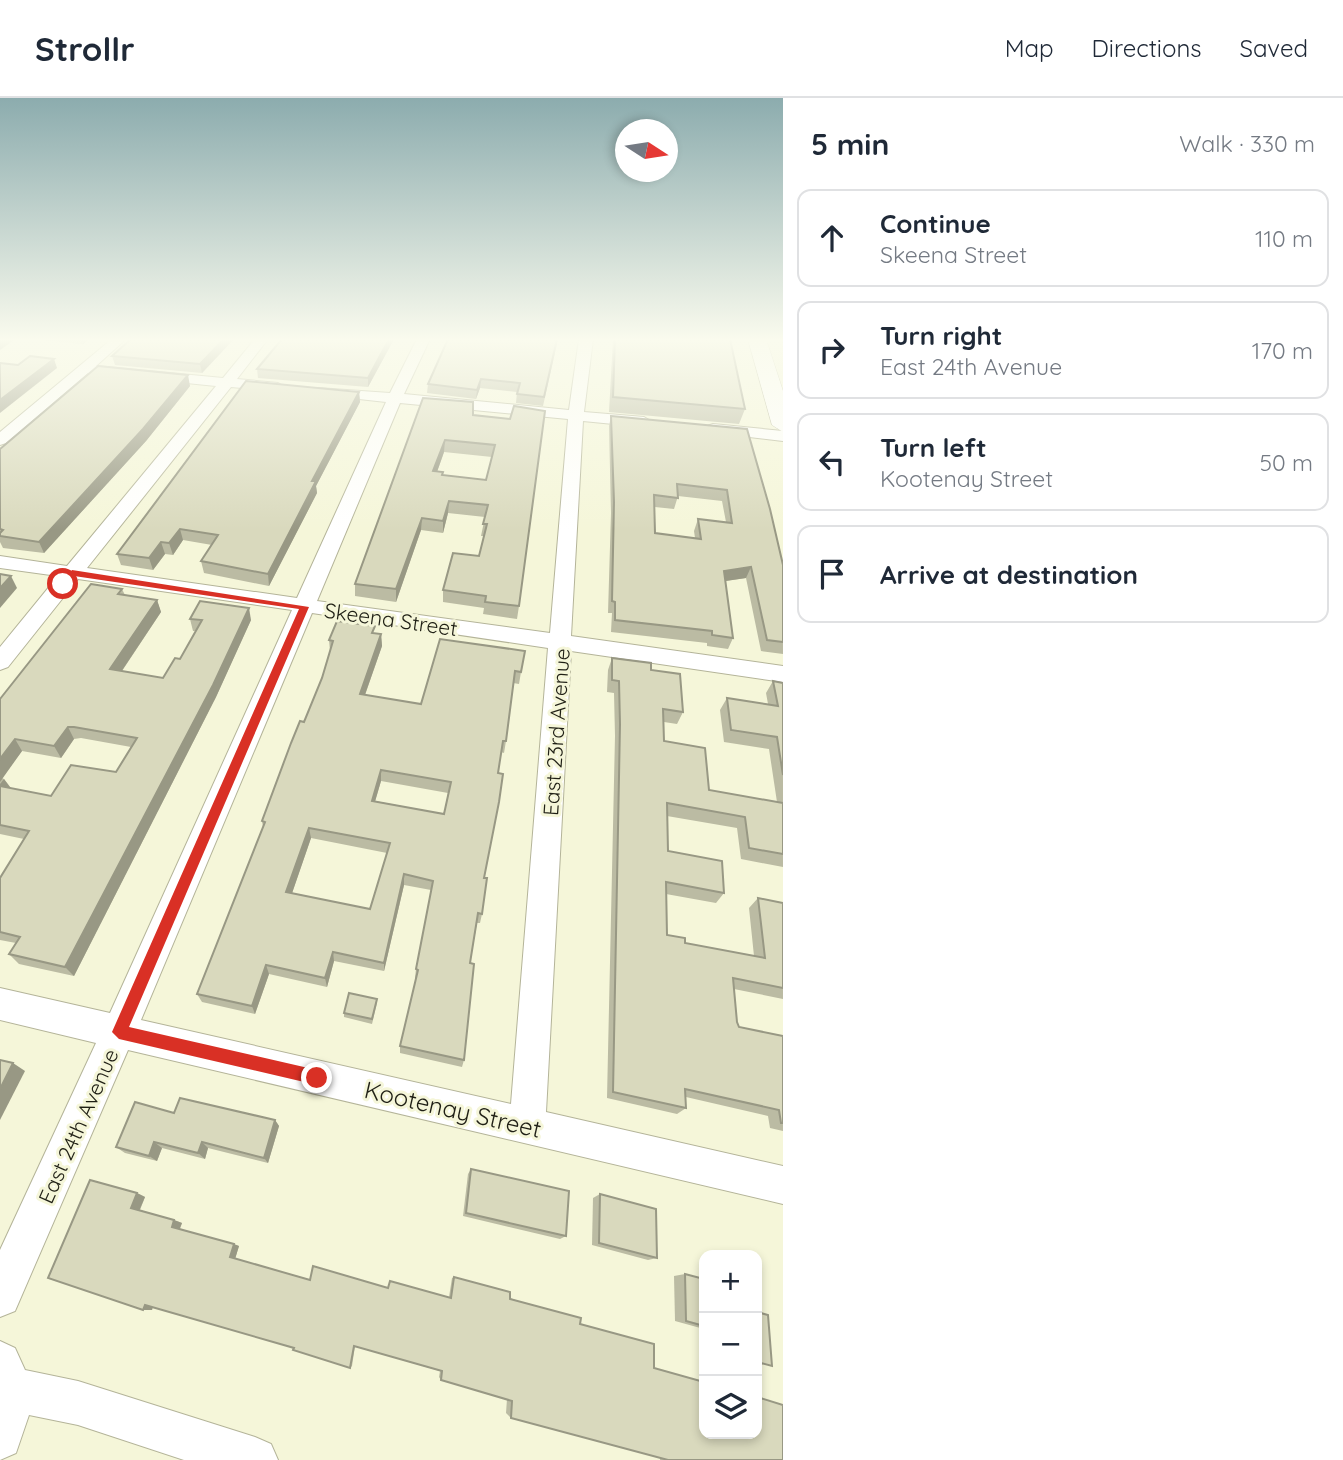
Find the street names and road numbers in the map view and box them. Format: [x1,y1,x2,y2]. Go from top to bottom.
street label: Skeena Street [323,597,459,641]
street label: East 23rd Avenue [537,647,575,817]
street label: East 24th Avenue [32,1045,124,1207]
street label: Kootenay Street [362,1074,544,1144]

